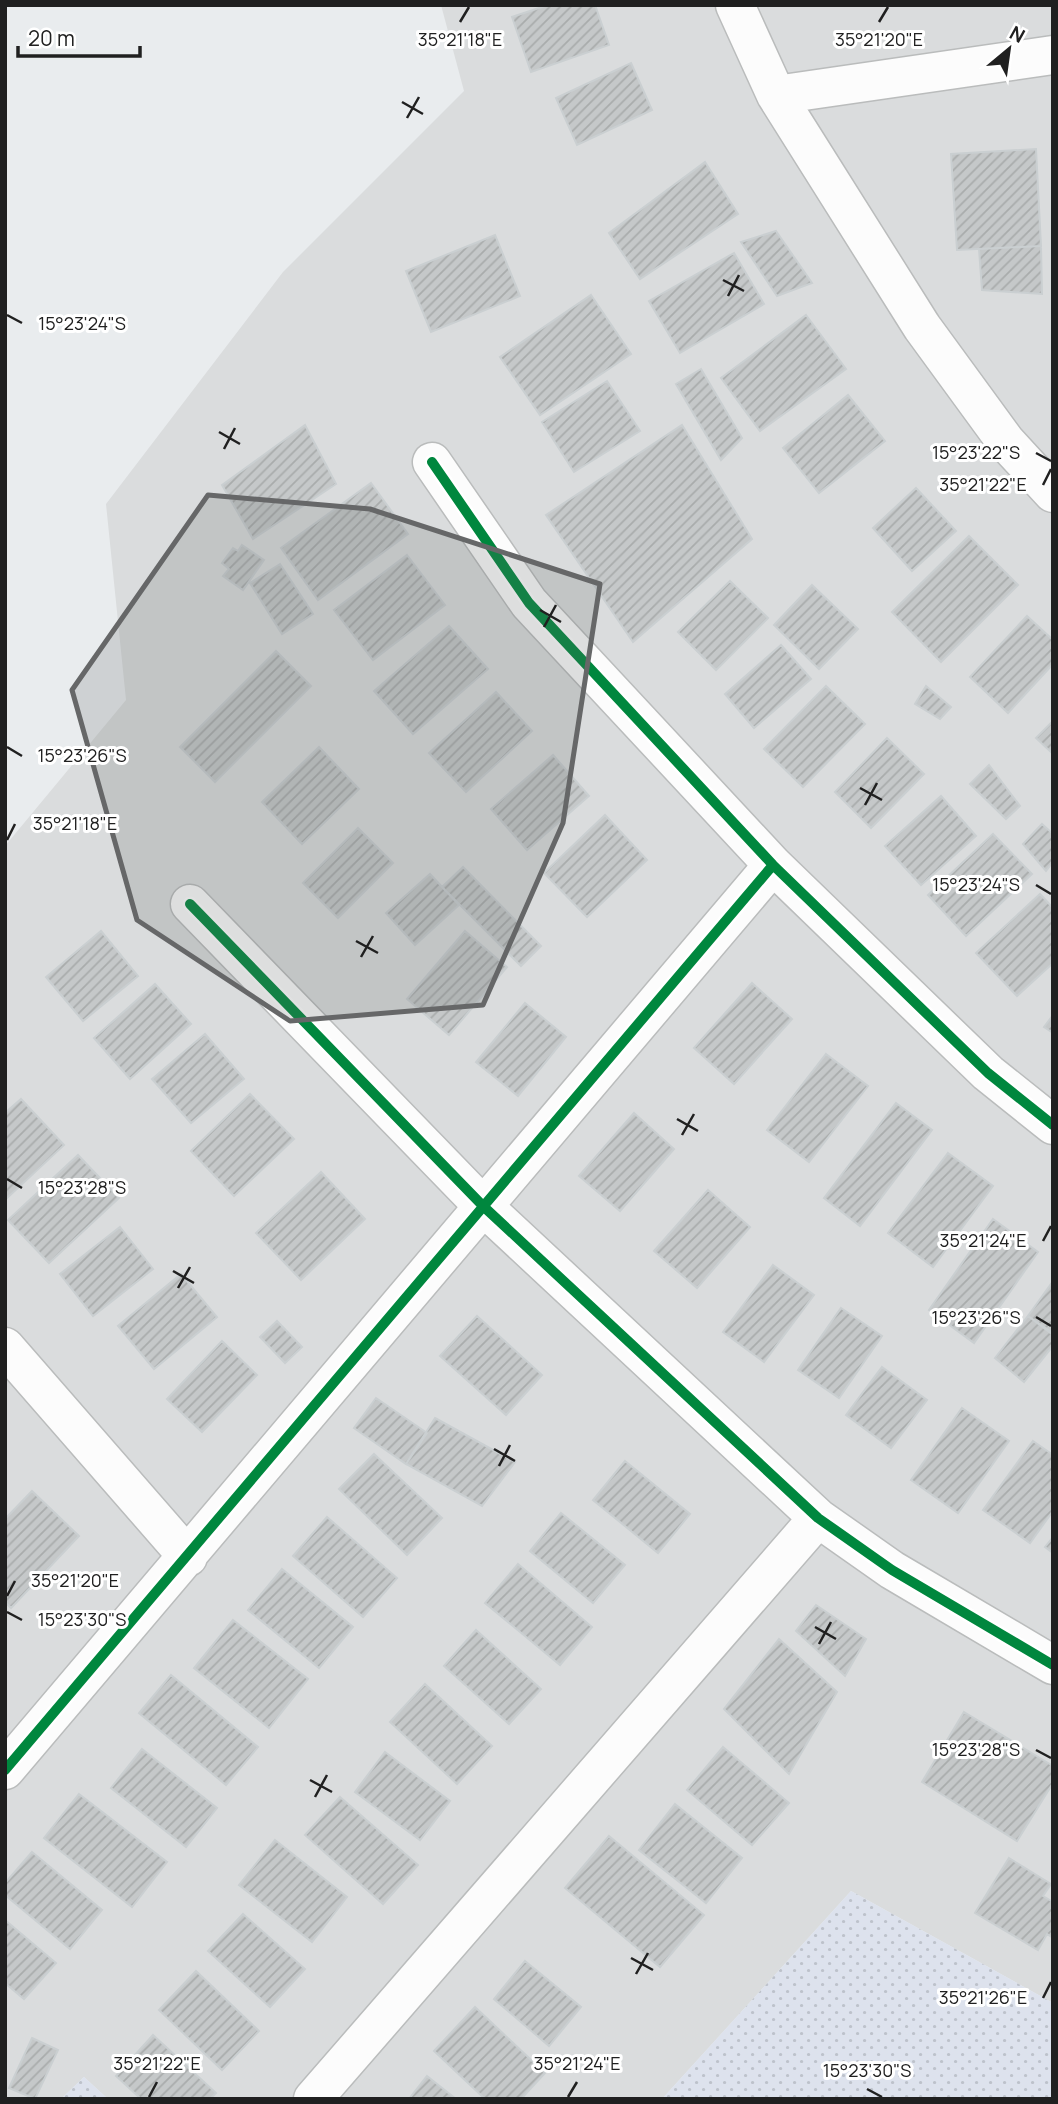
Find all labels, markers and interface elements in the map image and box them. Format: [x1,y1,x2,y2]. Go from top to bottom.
scale bar [18,14,140,58]
north arrow [974,14,1044,84]
text: N [1005,19,1030,49]
text: 20 m [28,24,75,52]
text: 35°21'18"E [418,27,502,51]
text: 35°21'20"E [835,27,923,51]
text: 15°23'24"S [38,311,126,335]
text: 15°23'22"S [932,440,1020,464]
text: 35°21'22"E [939,472,1027,496]
text: 15°23'26"S [37,743,127,767]
text: 35°21'18"E [33,811,117,835]
text: 15°23'24"S [932,872,1020,896]
text: 15°23'28"S [38,1175,126,1199]
text: 35°21'24"E [940,1228,1026,1252]
text: 15°23'26"S [931,1305,1021,1329]
text: 35°21'20"E [31,1568,119,1592]
text: 15°23'30"S [38,1607,126,1631]
text: 15°23'28"S [932,1737,1020,1761]
text: 35°21'26"E [939,1985,1027,2009]
text: 35°21'22"E [113,2051,201,2075]
text: 35°21'24"E [534,2051,620,2075]
text: 15°23'30"S [823,2058,911,2082]

